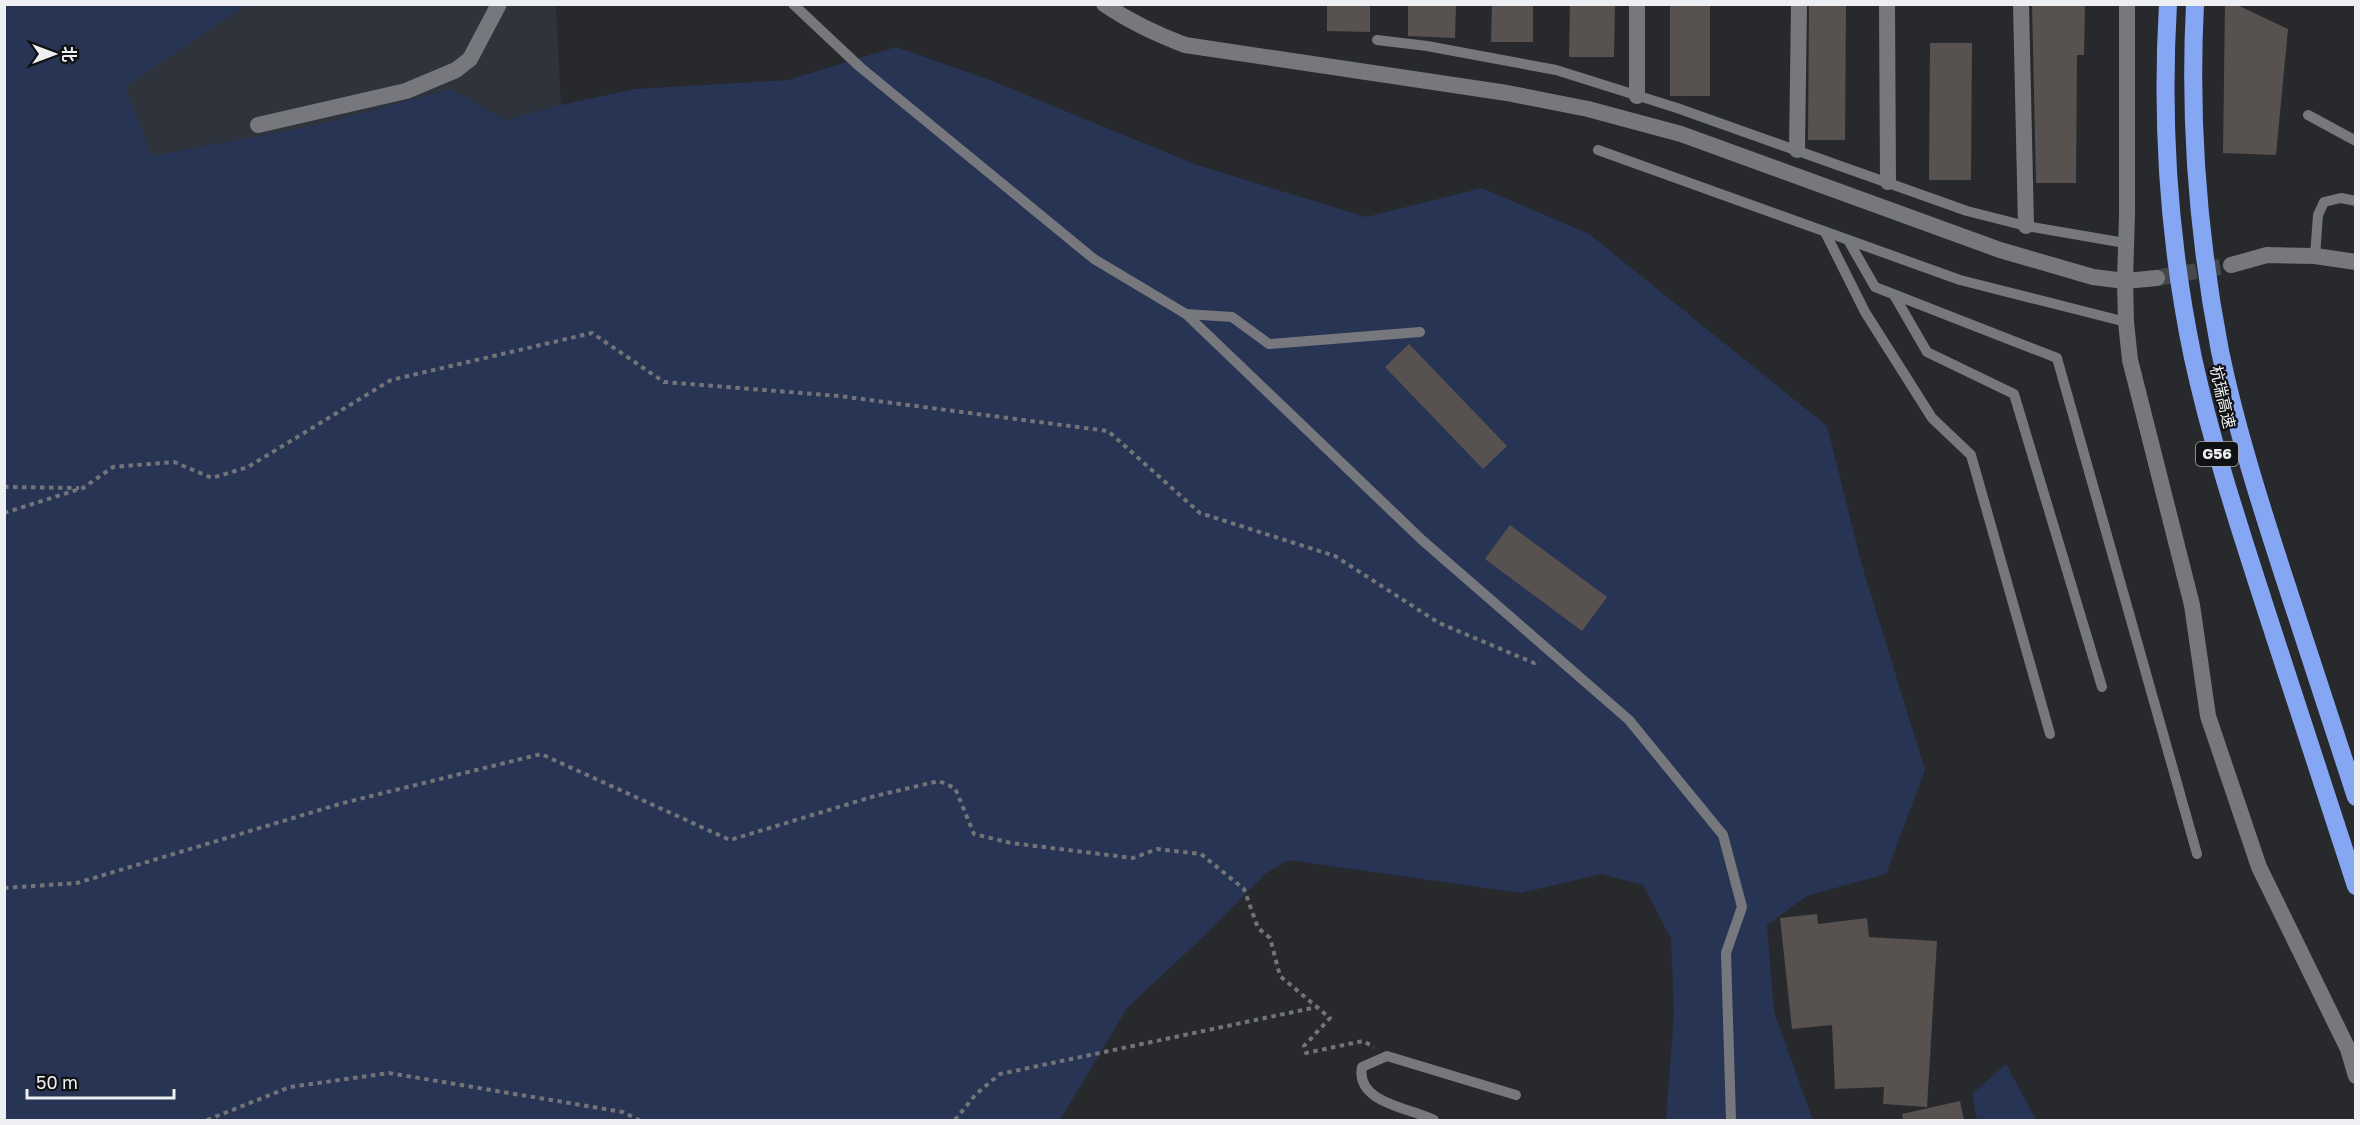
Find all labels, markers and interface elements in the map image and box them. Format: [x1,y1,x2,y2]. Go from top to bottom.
north arrow [24,24,84,84]
text: 北 [59,46,79,62]
street label: 杭瑞高速 [2206,364,2240,430]
road number: G56 [2196,442,2238,466]
scale bar [27,1062,174,1100]
text: 50 m [36,1071,78,1093]

